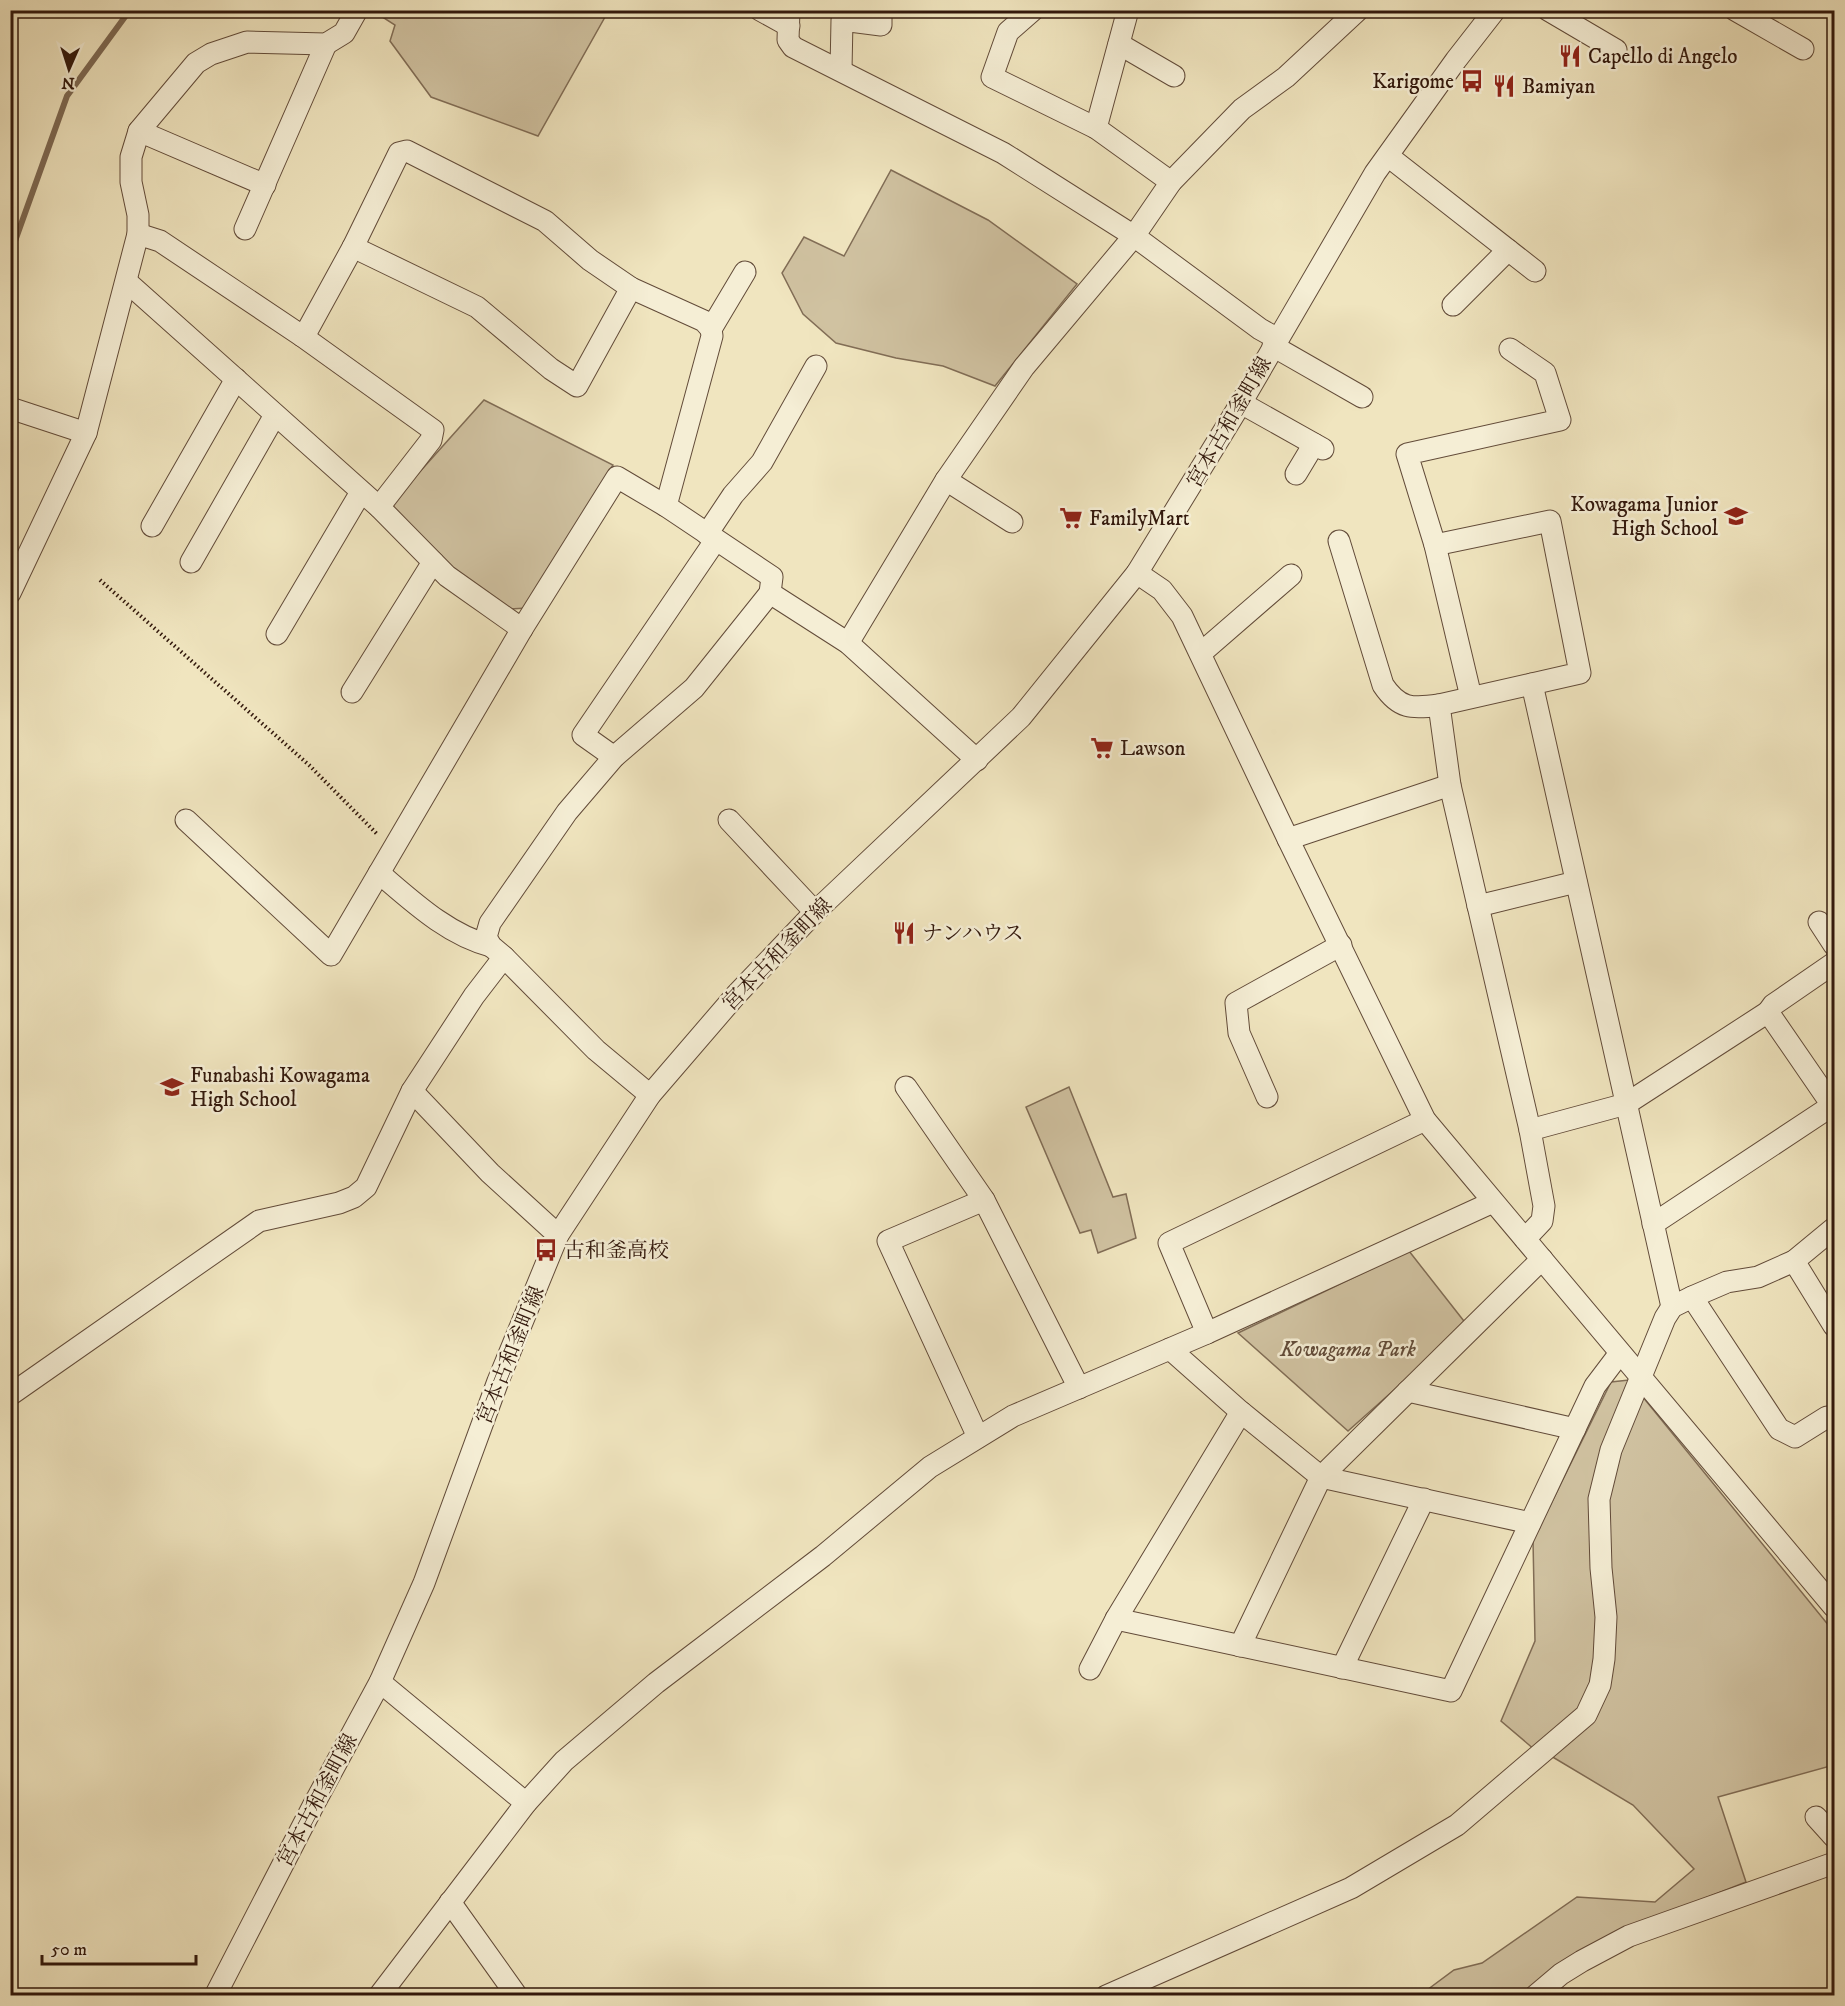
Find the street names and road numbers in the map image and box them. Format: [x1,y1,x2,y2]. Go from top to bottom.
street label: 宮本古和釜町線 [1182,352,1278,493]
street label: 宮本古和釜町線 [717,893,838,1017]
street label: 宮本古和釜町線 [471,1282,551,1428]
street label: 宮本古和釜町線 [272,1729,364,1871]

